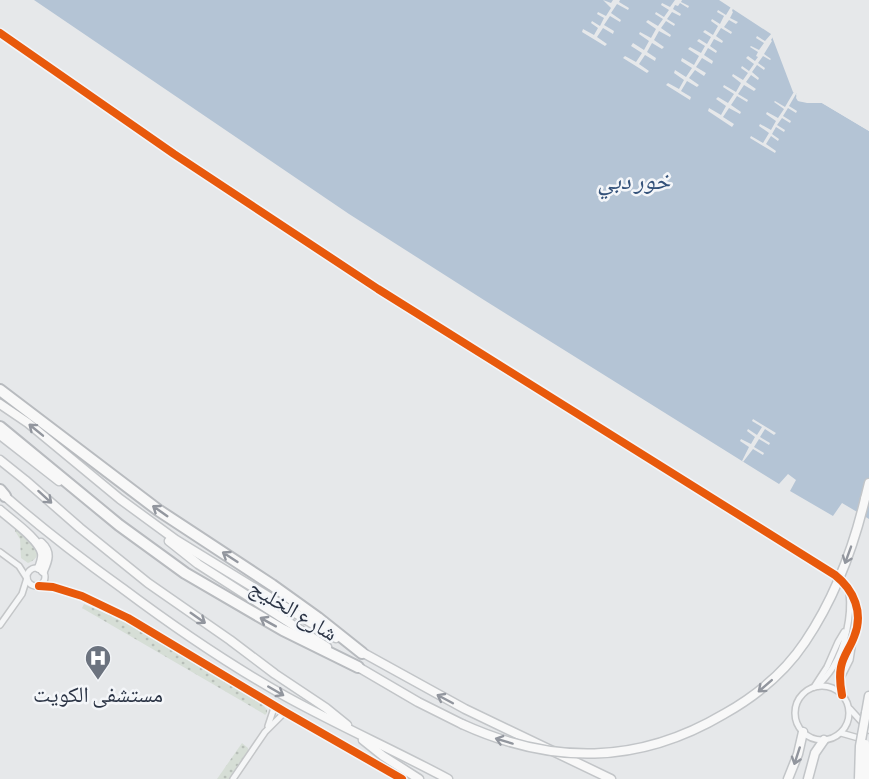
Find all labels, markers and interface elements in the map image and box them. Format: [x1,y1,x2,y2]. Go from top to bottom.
water label: خور دبي [598,167,671,200]
one-way arrow [29,424,45,437]
one-way arrow [37,490,52,504]
one-way arrow [153,505,169,517]
one-way arrow [842,545,853,564]
one-way arrow [222,550,239,562]
street label: شارع الخليج [244,574,342,648]
one-way arrow [189,612,206,624]
one-way arrow [260,616,277,628]
hospital icon: مستشفى الكويت [83,643,113,681]
one-way arrow [758,679,773,693]
place label: مستشفى الكويت [33,682,163,709]
one-way arrow [267,685,284,697]
one-way arrow [437,692,455,704]
one-way arrow [495,735,514,746]
one-way arrow [791,746,802,765]

